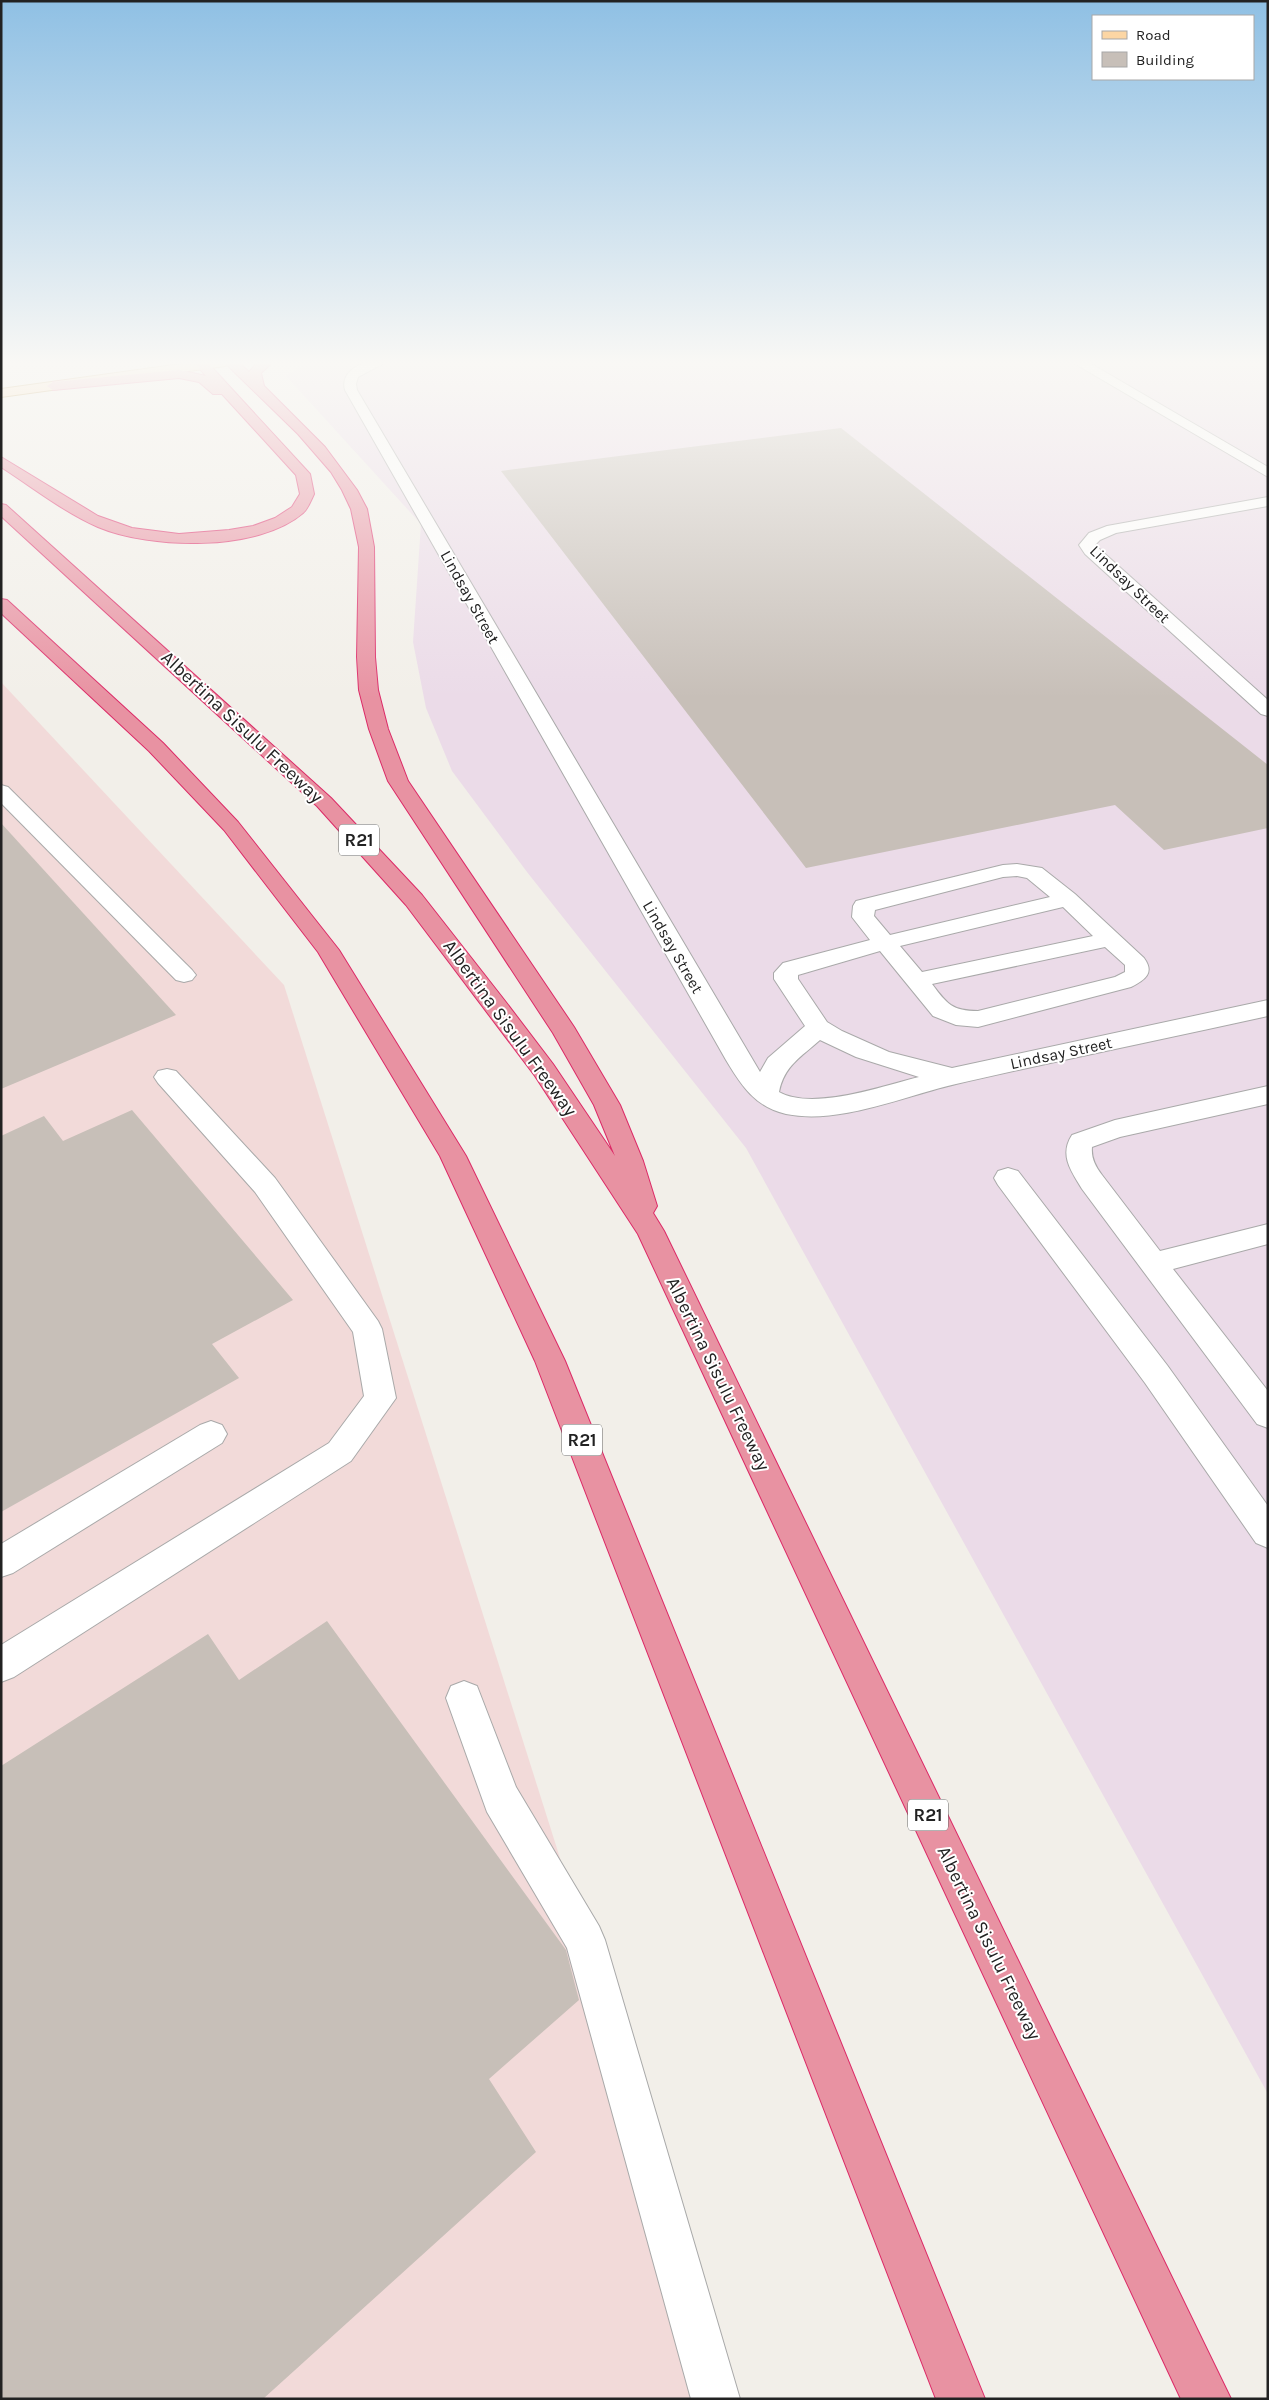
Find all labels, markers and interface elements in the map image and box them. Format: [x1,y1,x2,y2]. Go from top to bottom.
legend [1092,15,1254,80]
text: Road [1136,26,1171,44]
text: Building [1136,51,1194,69]
street label: Lindsay Street [1086,541,1174,627]
street label: Lindsay Street [437,547,503,647]
street label: Albertina Sisulu Freeway [157,646,327,808]
road number: R21 [339,824,379,856]
street label: Lindsay Street [639,897,707,997]
street label: Albertina Sisulu Freeway [439,935,582,1121]
street label: Lindsay Street [1008,1033,1114,1073]
street label: Albertina Sisulu Freeway [661,1274,775,1475]
road number: R21 [562,1424,602,1456]
road number: R21 [908,1800,948,1830]
street label: Albertina Sisulu Freeway [932,1843,1046,2044]

